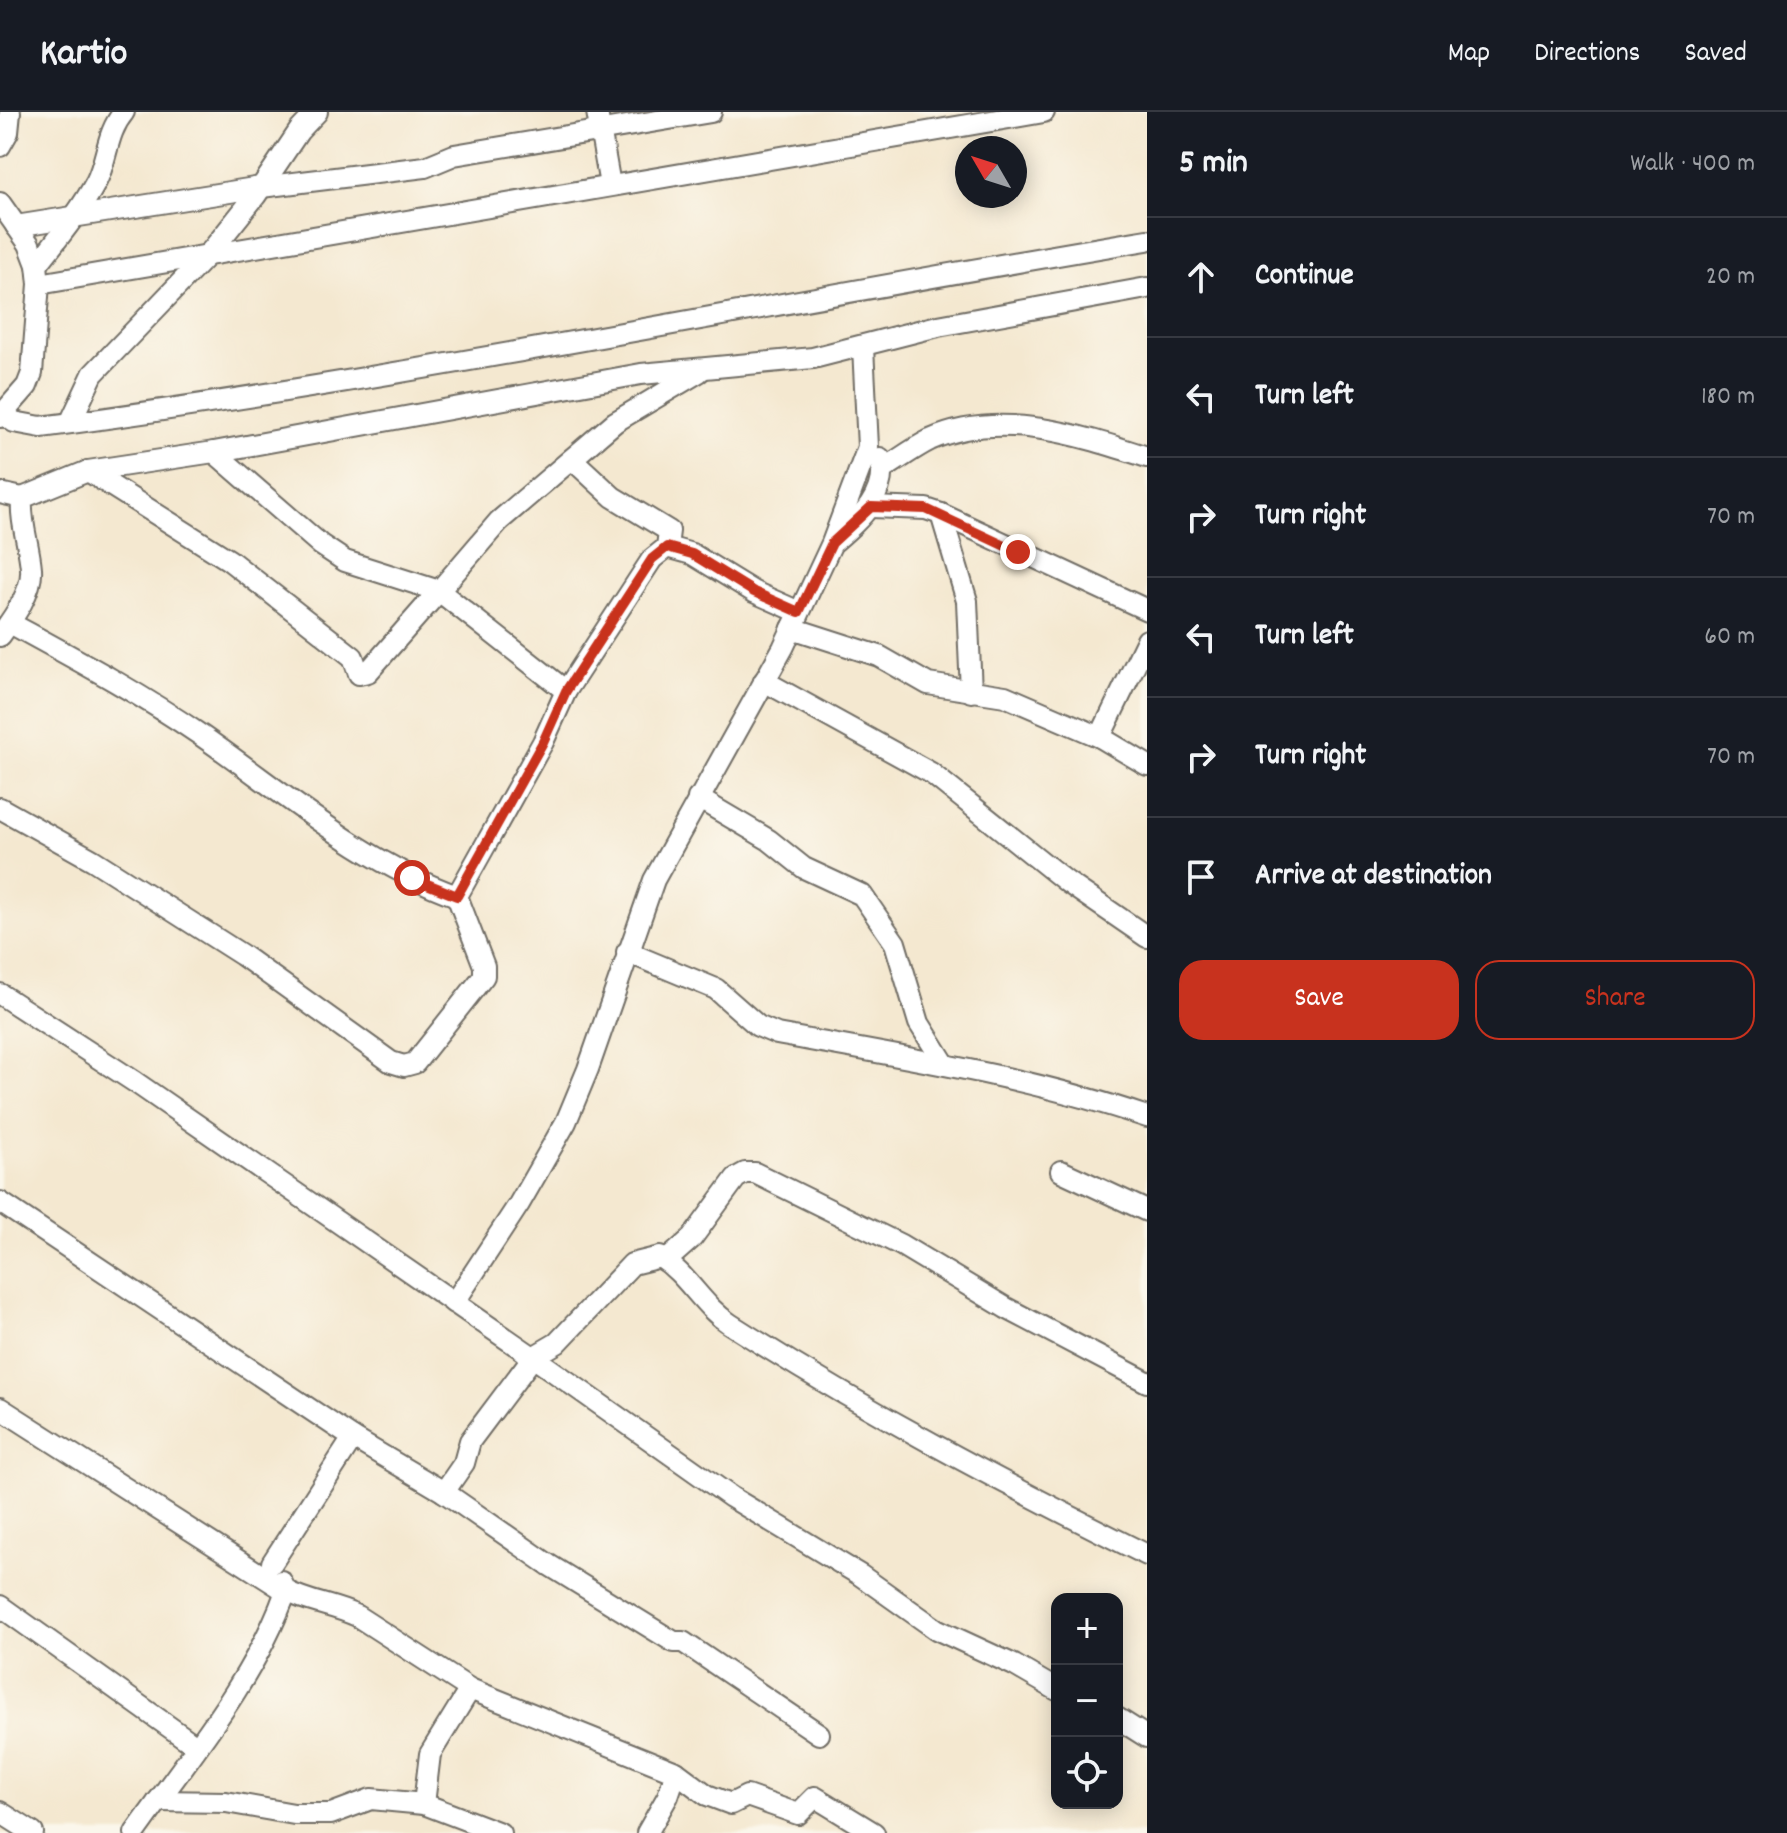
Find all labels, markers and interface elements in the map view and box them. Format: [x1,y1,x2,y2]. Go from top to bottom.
text: Kartio [40,28,127,83]
text: Map [1448,35,1490,75]
text: Directions [1534,35,1640,75]
text: Saved [1684,35,1747,75]
north arrow [955,136,1027,208]
text: 5 min [1179,140,1248,189]
text: Walk · 400 m [1630,146,1755,183]
icon: ahead [1179,255,1223,299]
text: Continue [1255,256,1354,299]
text: 20 m [1706,259,1755,296]
icon: left [1179,375,1223,419]
text: Turn left [1255,376,1354,419]
text: 180 m [1701,379,1755,416]
icon: right [1179,495,1223,539]
text: Turn right [1255,496,1366,539]
text: 70 m [1707,499,1755,536]
route end [1000,534,1036,570]
icon: left [1179,615,1223,659]
text: Turn left [1255,616,1354,659]
text: 60 m [1704,619,1755,656]
icon: right [1179,735,1223,779]
text: Turn right [1255,736,1366,779]
text: 70 m [1707,739,1755,776]
icon: arrive [1179,855,1223,899]
text: Arrive at destination [1255,856,1492,899]
route start [394,860,430,896]
button: Save [1179,960,1459,1040]
button: Share [1475,960,1755,1040]
map controls [1051,1593,1123,1809]
button: + [1051,1593,1123,1665]
button: − [1051,1665,1123,1737]
button: locate [1051,1737,1123,1809]

